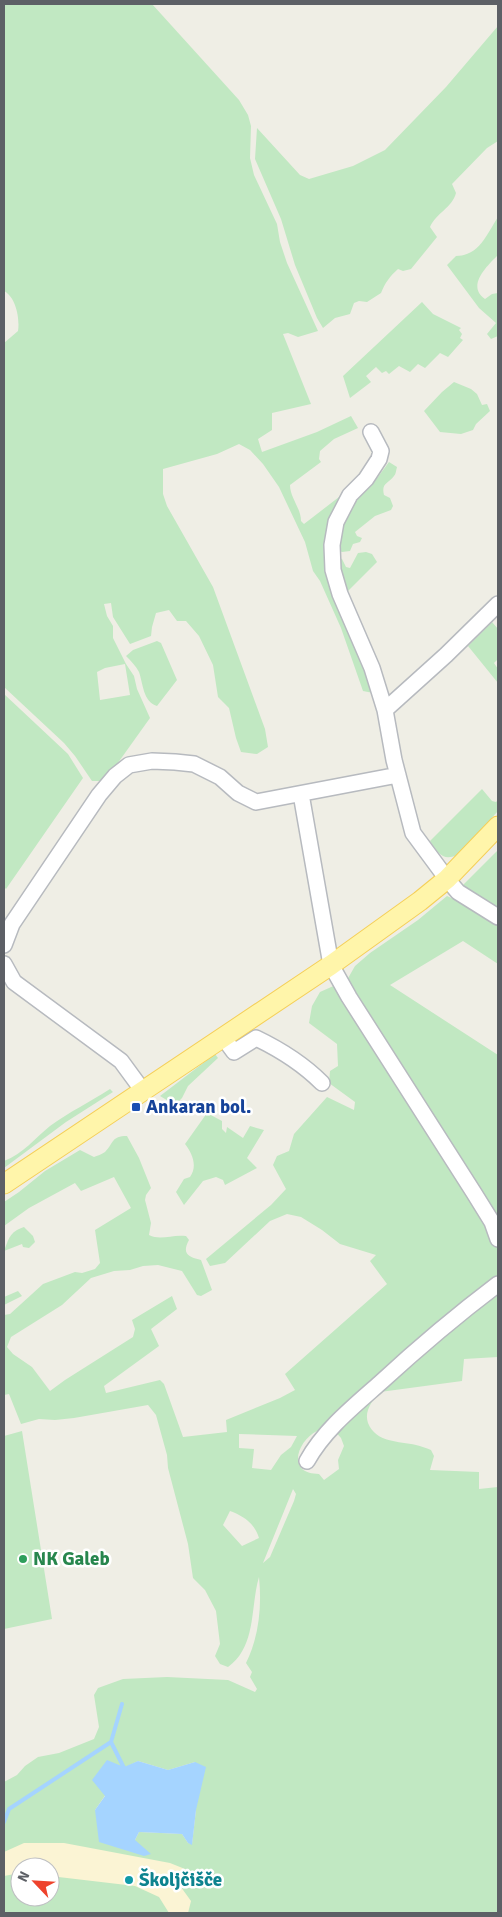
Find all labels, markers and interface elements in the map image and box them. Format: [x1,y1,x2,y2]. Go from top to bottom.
place label: Ankaran bol. [146,1095,251,1119]
marker: Ankaran bol. [130,1101,142,1113]
place label: NK Galeb [33,1547,110,1571]
marker: NK Galeb [17,1553,29,1565]
north arrow [10,1857,60,1907]
place label: Školjčišče [139,1868,222,1892]
text: N [14,1869,33,1885]
marker: Školjčišče [123,1874,135,1886]

